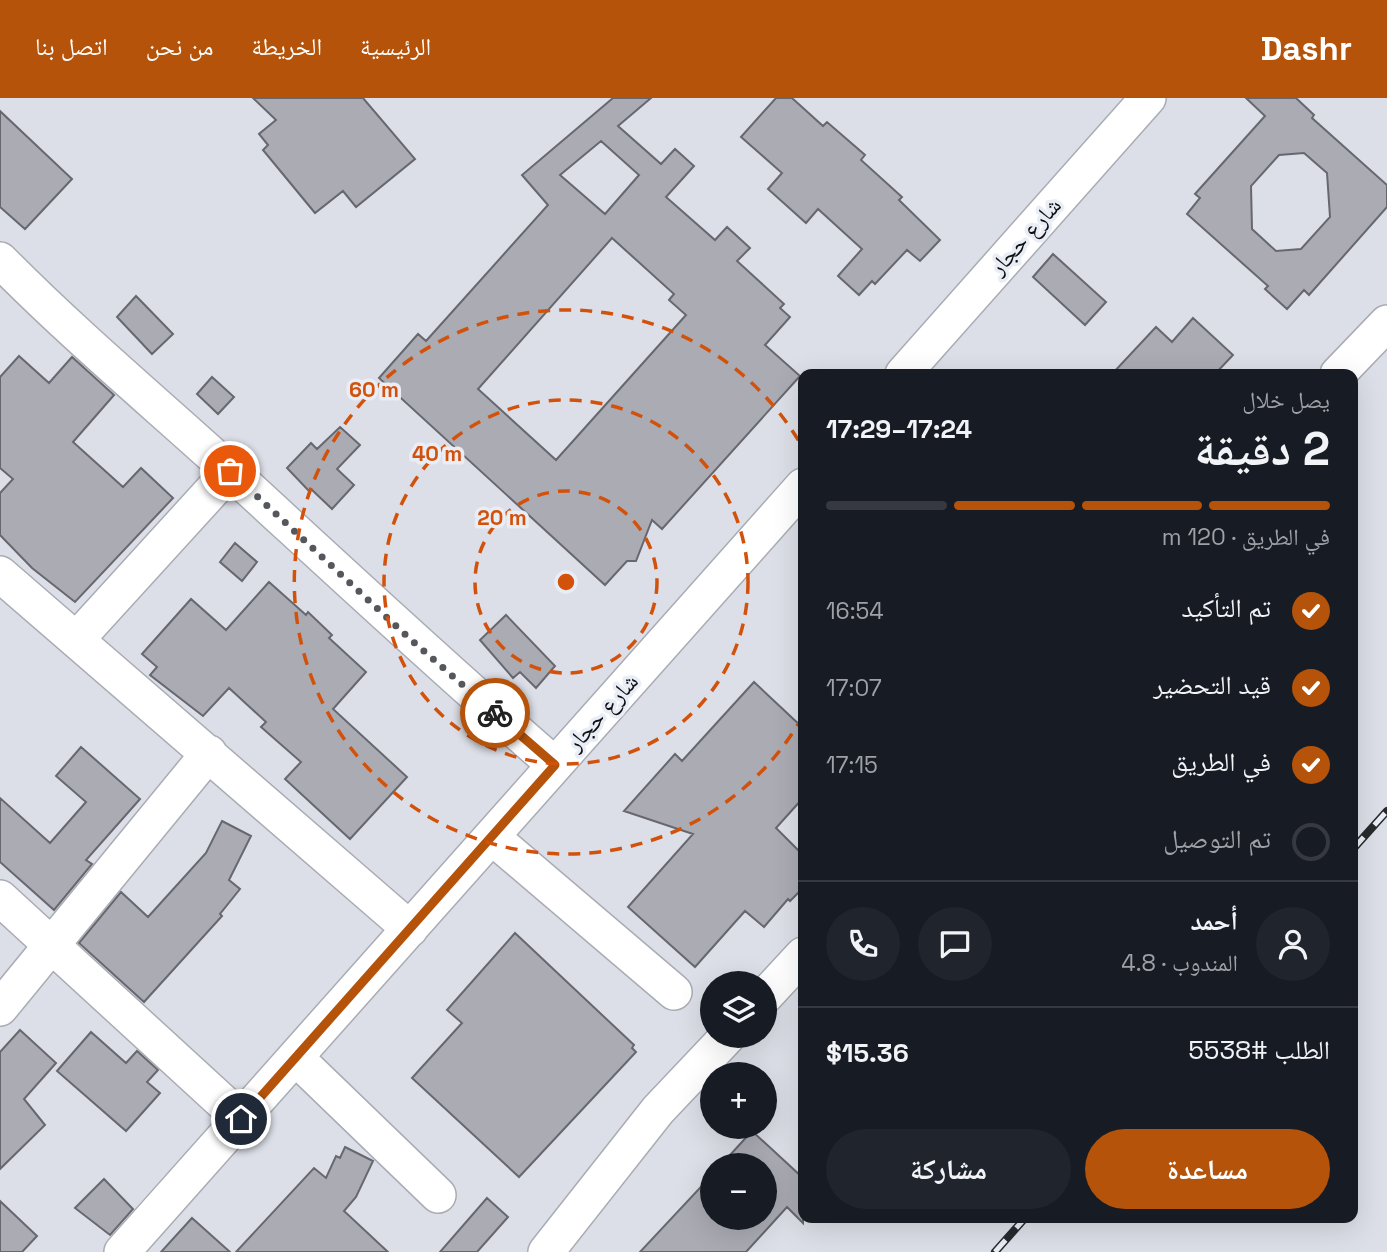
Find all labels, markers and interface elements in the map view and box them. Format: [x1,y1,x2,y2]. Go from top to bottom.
text: Dashr [1260,28,1352,70]
text: اتصل بنا [35,31,108,62]
text: من نحن [146,31,213,62]
text: الخريطة [251,31,322,62]
text: الرئيسية [360,31,431,62]
street label: شارع حجار [982,191,1068,282]
text: 60 m [349,376,399,403]
text: يصل خلال [1242,385,1330,415]
text: 17:24–17:29 [826,412,972,446]
text: 2 دقيقة [1194,420,1330,478]
text: 40 m [412,440,462,467]
pin [200,441,260,501]
icon: bag [211,452,249,490]
text: 20 m [477,504,527,531]
text: في الطريق · 120 m [1162,522,1330,552]
centre of rings [554,570,578,594]
text: تم التأكيد [1182,591,1271,625]
icon: check [1292,592,1330,630]
text: 16:54 [826,596,884,626]
street label: شارع حجار [559,667,645,758]
text: قيد التحضير [1153,668,1271,702]
icon: check [1292,669,1330,707]
text: 17:07 [826,673,882,703]
courier [460,678,530,748]
icon: bike [476,694,514,732]
text: في الطريق [1171,745,1271,779]
icon: check [1292,746,1330,784]
text: 17:15 [826,750,878,780]
text: تم التوصيل [1163,822,1271,856]
text: أحمد [1190,904,1238,938]
button: phone [826,907,900,981]
button: chat [918,907,992,981]
button: person [1256,907,1330,981]
text: المندوب · 4.8 [1121,948,1238,978]
map controls [700,971,777,1230]
button: layers [700,971,777,1048]
text: الطلب #5538 [1188,1033,1330,1067]
text: $15.36 [826,1036,909,1070]
button: + [700,1062,777,1139]
pin [211,1089,271,1149]
icon: home [222,1100,260,1138]
button: مشاركة [826,1129,1071,1209]
button: مساعدة [1085,1129,1330,1209]
button: − [700,1153,777,1230]

